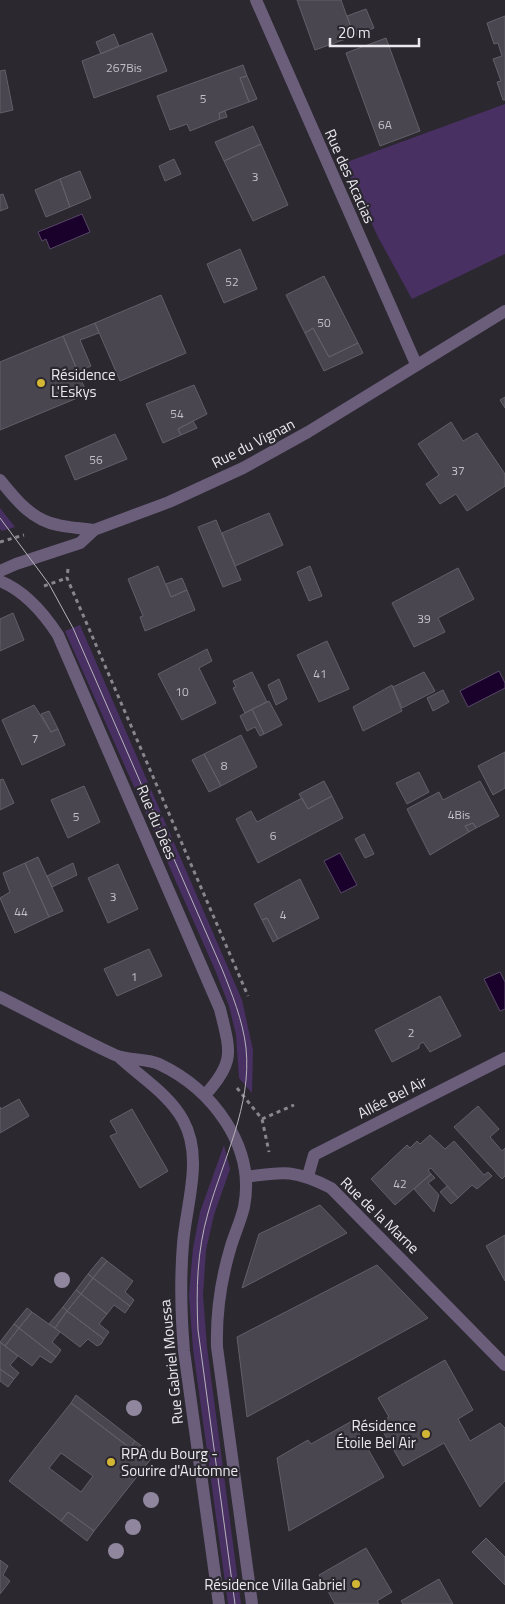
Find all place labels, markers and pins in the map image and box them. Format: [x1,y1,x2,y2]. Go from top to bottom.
place label: Résidence L'Eskys [51,363,116,403]
marker: Résidence L'Eskys [35,377,47,389]
place label: Résidence Étoile Bel Air [336,1414,416,1454]
marker: Résidence Étoile Bel Air [420,1428,432,1440]
place label: RPA du Bourg - Sourire d'Automne [121,1442,238,1482]
marker: RPA du Bourg - Sourire d'Automne [105,1456,117,1468]
place label: Résidence Villa Gabriel [204,1573,346,1596]
marker: Résidence Villa Gabriel [350,1578,362,1590]

